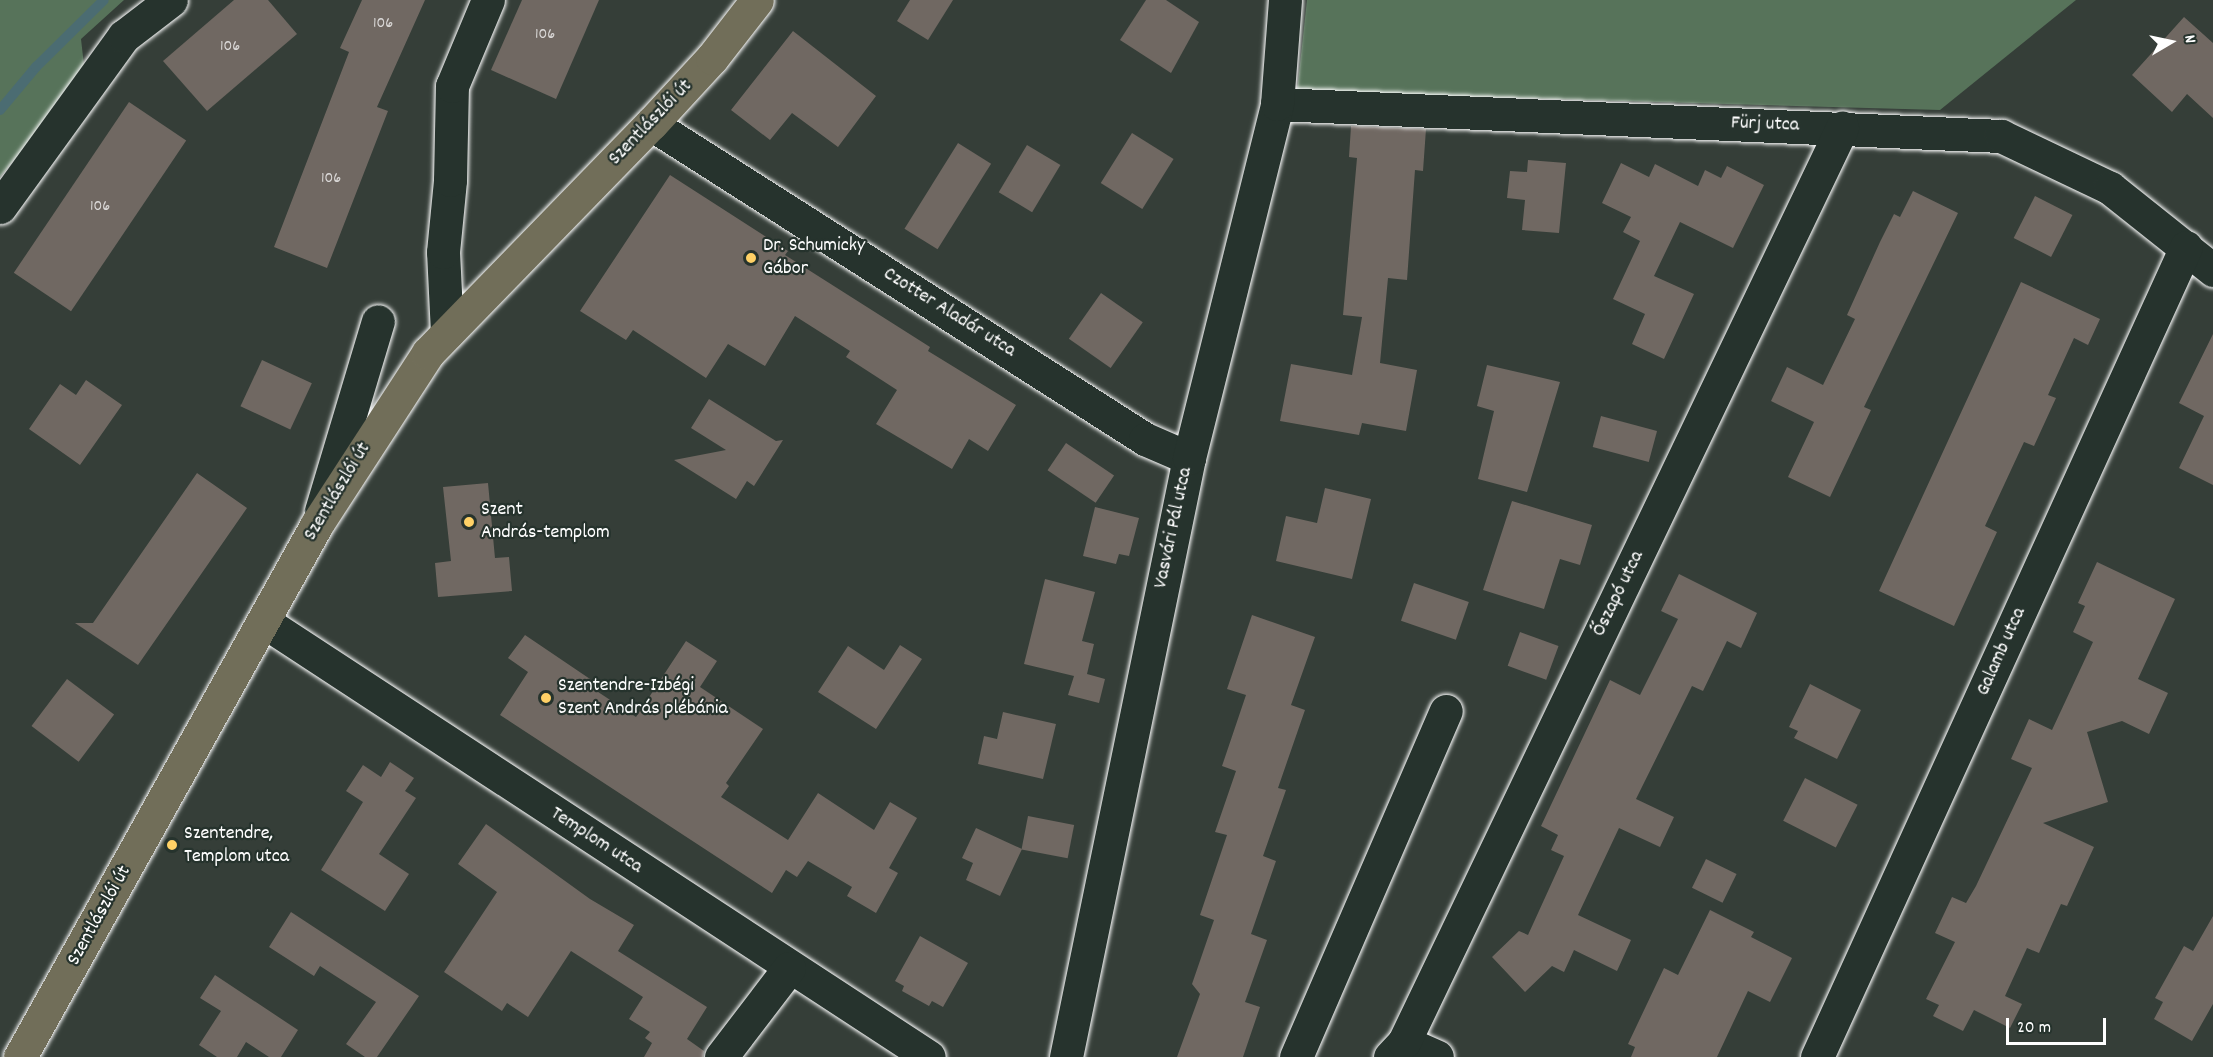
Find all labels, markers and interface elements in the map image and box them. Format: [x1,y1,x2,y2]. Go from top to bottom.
north arrow [2141,12,2201,72]
house number: 106 [373,14,393,34]
house number: 106 [535,25,555,45]
text: N [2177,33,2201,45]
house number: 106 [220,37,240,57]
street label: Szentlászlói út [604,75,698,171]
street label: Fürj utca [1731,112,1799,138]
house number: 106 [321,169,341,189]
house number: 106 [90,197,110,217]
place label: Dr. Schumicky Gábor [763,234,865,281]
marker: Dr. Schumicky Gábor [744,251,758,265]
street label: Czotter Aladár utca [878,263,1020,363]
street label: Szentlászlói út [299,438,377,546]
street label: Vasvári Pál utca [1149,465,1199,591]
place label: Szent András-templom [481,498,610,545]
marker: Szent András-templom [462,515,476,529]
street label: Őszapó utca [1588,547,1650,641]
street label: Galamb utca [1972,604,2032,700]
place label: Szentendre-Izbégi Szent András plébánia [558,674,728,721]
marker: Szentendre-Izbégi Szent András plébánia [539,691,553,705]
street label: Templom utca [545,802,647,880]
place label: Szentendre, Templom utca [184,822,289,869]
marker: Szentendre, Templom utca [165,838,179,852]
street label: Szentlászlói út [63,862,137,970]
scale bar [2009,1006,2110,1044]
text: 20 m [2017,1016,2051,1041]

